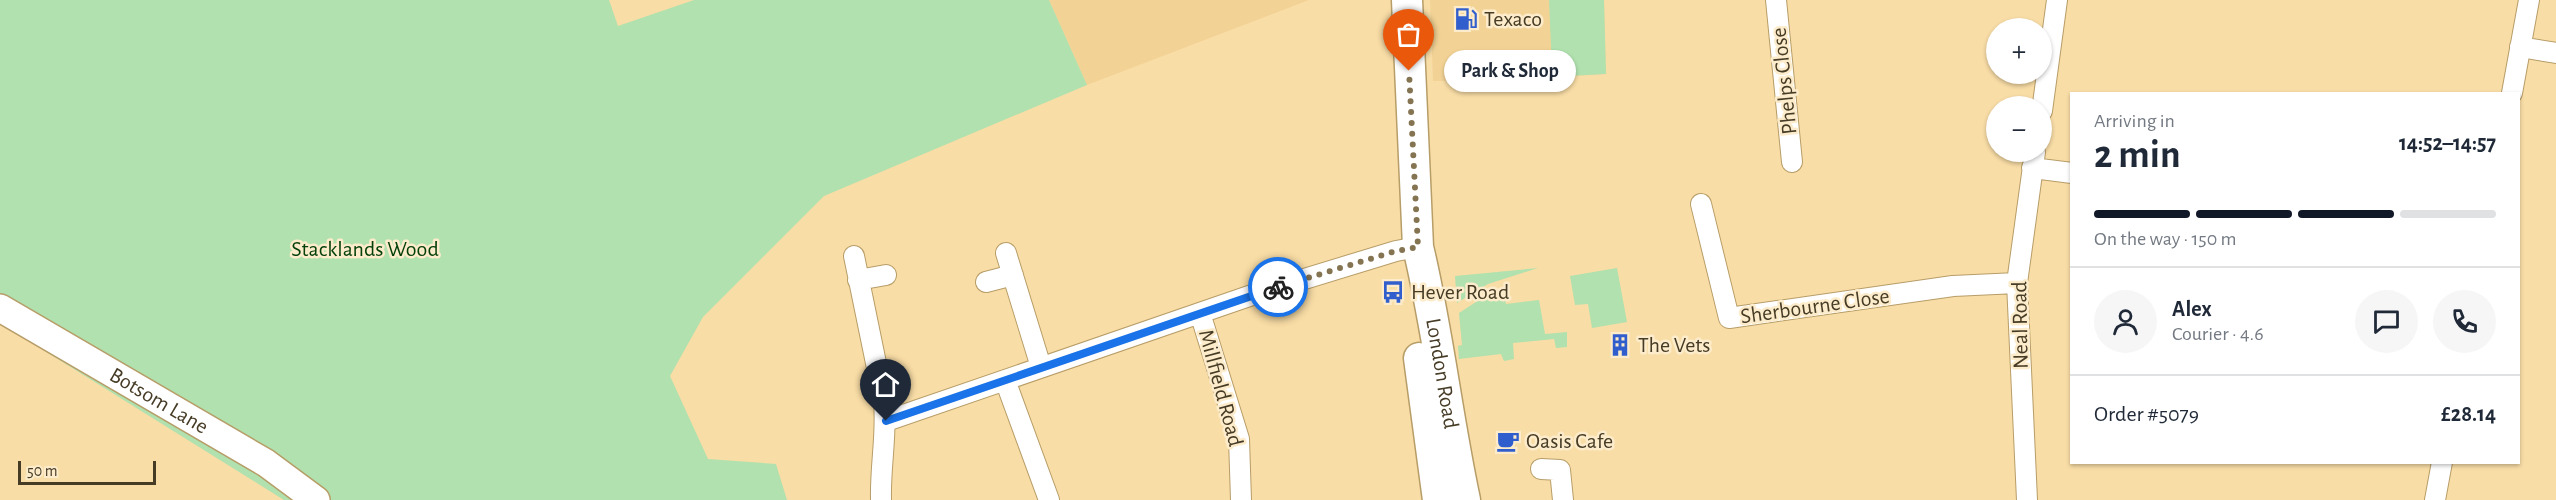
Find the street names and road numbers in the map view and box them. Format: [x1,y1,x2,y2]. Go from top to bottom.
street label: Phelps Close [1767,26,1801,136]
street label: Neal Road [2008,281,2032,369]
street label: Sherbourne Close [1739,285,1891,327]
street label: London Road [1422,316,1462,430]
street label: Millfield Road [1195,327,1247,449]
street label: Botsom Lane [106,363,212,438]

